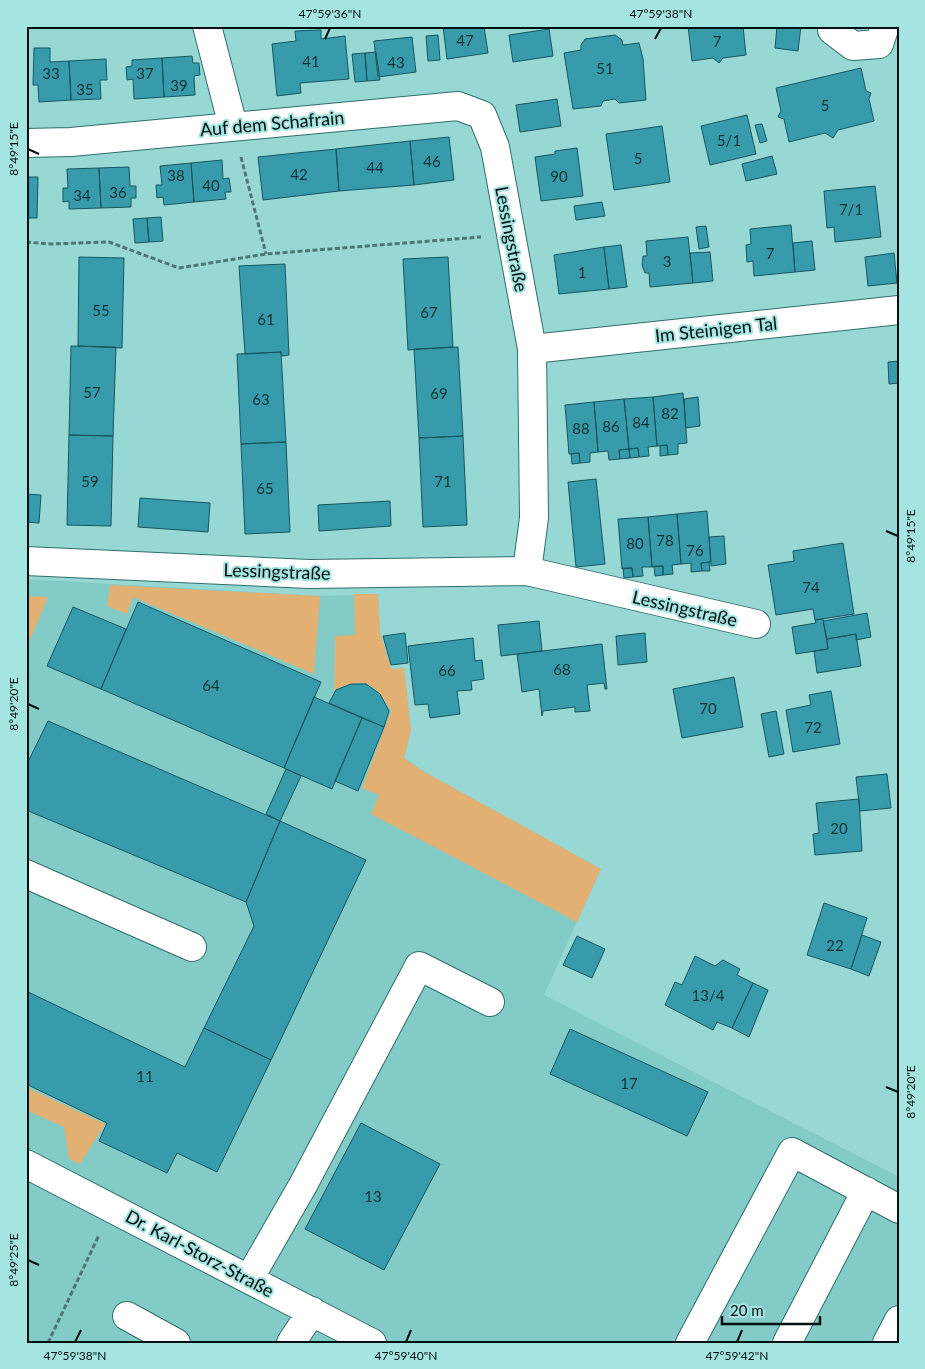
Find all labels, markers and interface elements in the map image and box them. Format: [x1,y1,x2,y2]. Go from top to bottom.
text: 47°59'36"N [299,6,361,21]
text: 47°59'38"N [630,6,692,21]
house number: 47 [456,31,474,49]
house number: 7 [713,32,722,50]
house number: 41 [302,52,320,70]
house number: 43 [387,53,405,71]
house number: 51 [596,59,614,77]
house number: 33 [42,64,60,82]
house number: 37 [136,64,154,82]
house number: 39 [170,76,188,94]
house number: 35 [76,80,94,98]
house number: 5 [821,96,829,114]
street label: Auf dem Schafrain [199,106,345,140]
text: 8°49'15"E [6,122,21,176]
house number: 5/1 [717,131,741,149]
house number: 5 [634,149,642,167]
house number: 46 [423,152,441,170]
house number: 44 [366,158,384,176]
house number: 42 [290,165,308,183]
house number: 38 [167,166,185,184]
house number: 90 [550,167,568,185]
house number: 40 [202,176,220,194]
house number: 36 [109,183,127,201]
street label: Lessingstraße [491,184,533,294]
house number: 34 [73,186,91,204]
house number: 7/1 [839,200,863,218]
house number: 7 [766,244,775,262]
house number: 3 [663,252,671,270]
house number: 1 [578,263,586,281]
house number: 55 [92,301,110,319]
house number: 67 [420,303,438,321]
house number: 61 [257,310,275,328]
street label: Im Steinigen Tal [654,312,778,346]
house number: 57 [83,383,101,401]
house number: 69 [430,384,448,402]
house number: 63 [252,390,270,408]
house number: 82 [661,404,679,422]
house number: 84 [632,413,650,431]
house number: 86 [602,417,620,435]
house number: 88 [572,419,590,437]
house number: 59 [81,472,99,490]
house number: 71 [434,472,452,490]
house number: 65 [256,479,274,497]
text: 8°49'15"E [903,509,918,563]
house number: 78 [656,531,674,549]
house number: 80 [626,534,644,552]
house number: 76 [686,541,704,559]
street label: Lessingstraße [223,558,331,584]
house number: 74 [802,578,820,596]
street label: Lessingstraße [630,585,740,631]
house number: 68 [553,660,571,678]
house number: 66 [438,661,456,679]
house number: 64 [202,676,220,694]
text: 8°49'20"E [6,677,21,731]
house number: 70 [699,699,717,717]
house number: 72 [804,718,822,736]
house number: 20 [830,819,848,837]
house number: 22 [826,936,844,954]
house number: 13/4 [692,986,725,1004]
text: 8°49'20"E [903,1065,918,1119]
house number: 11 [136,1067,154,1085]
house number: 17 [620,1074,638,1092]
house number: 13 [364,1187,382,1205]
street label: Dr. Karl-Storz-Straße [122,1205,278,1301]
text: 8°49'25"E [6,1233,21,1287]
scale bar [722,1294,820,1326]
text: 20 m [730,1301,764,1319]
text: 47°59'38"N [44,1348,106,1363]
text: 47°59'40"N [375,1348,437,1363]
text: 47°59'42"N [706,1348,768,1363]

